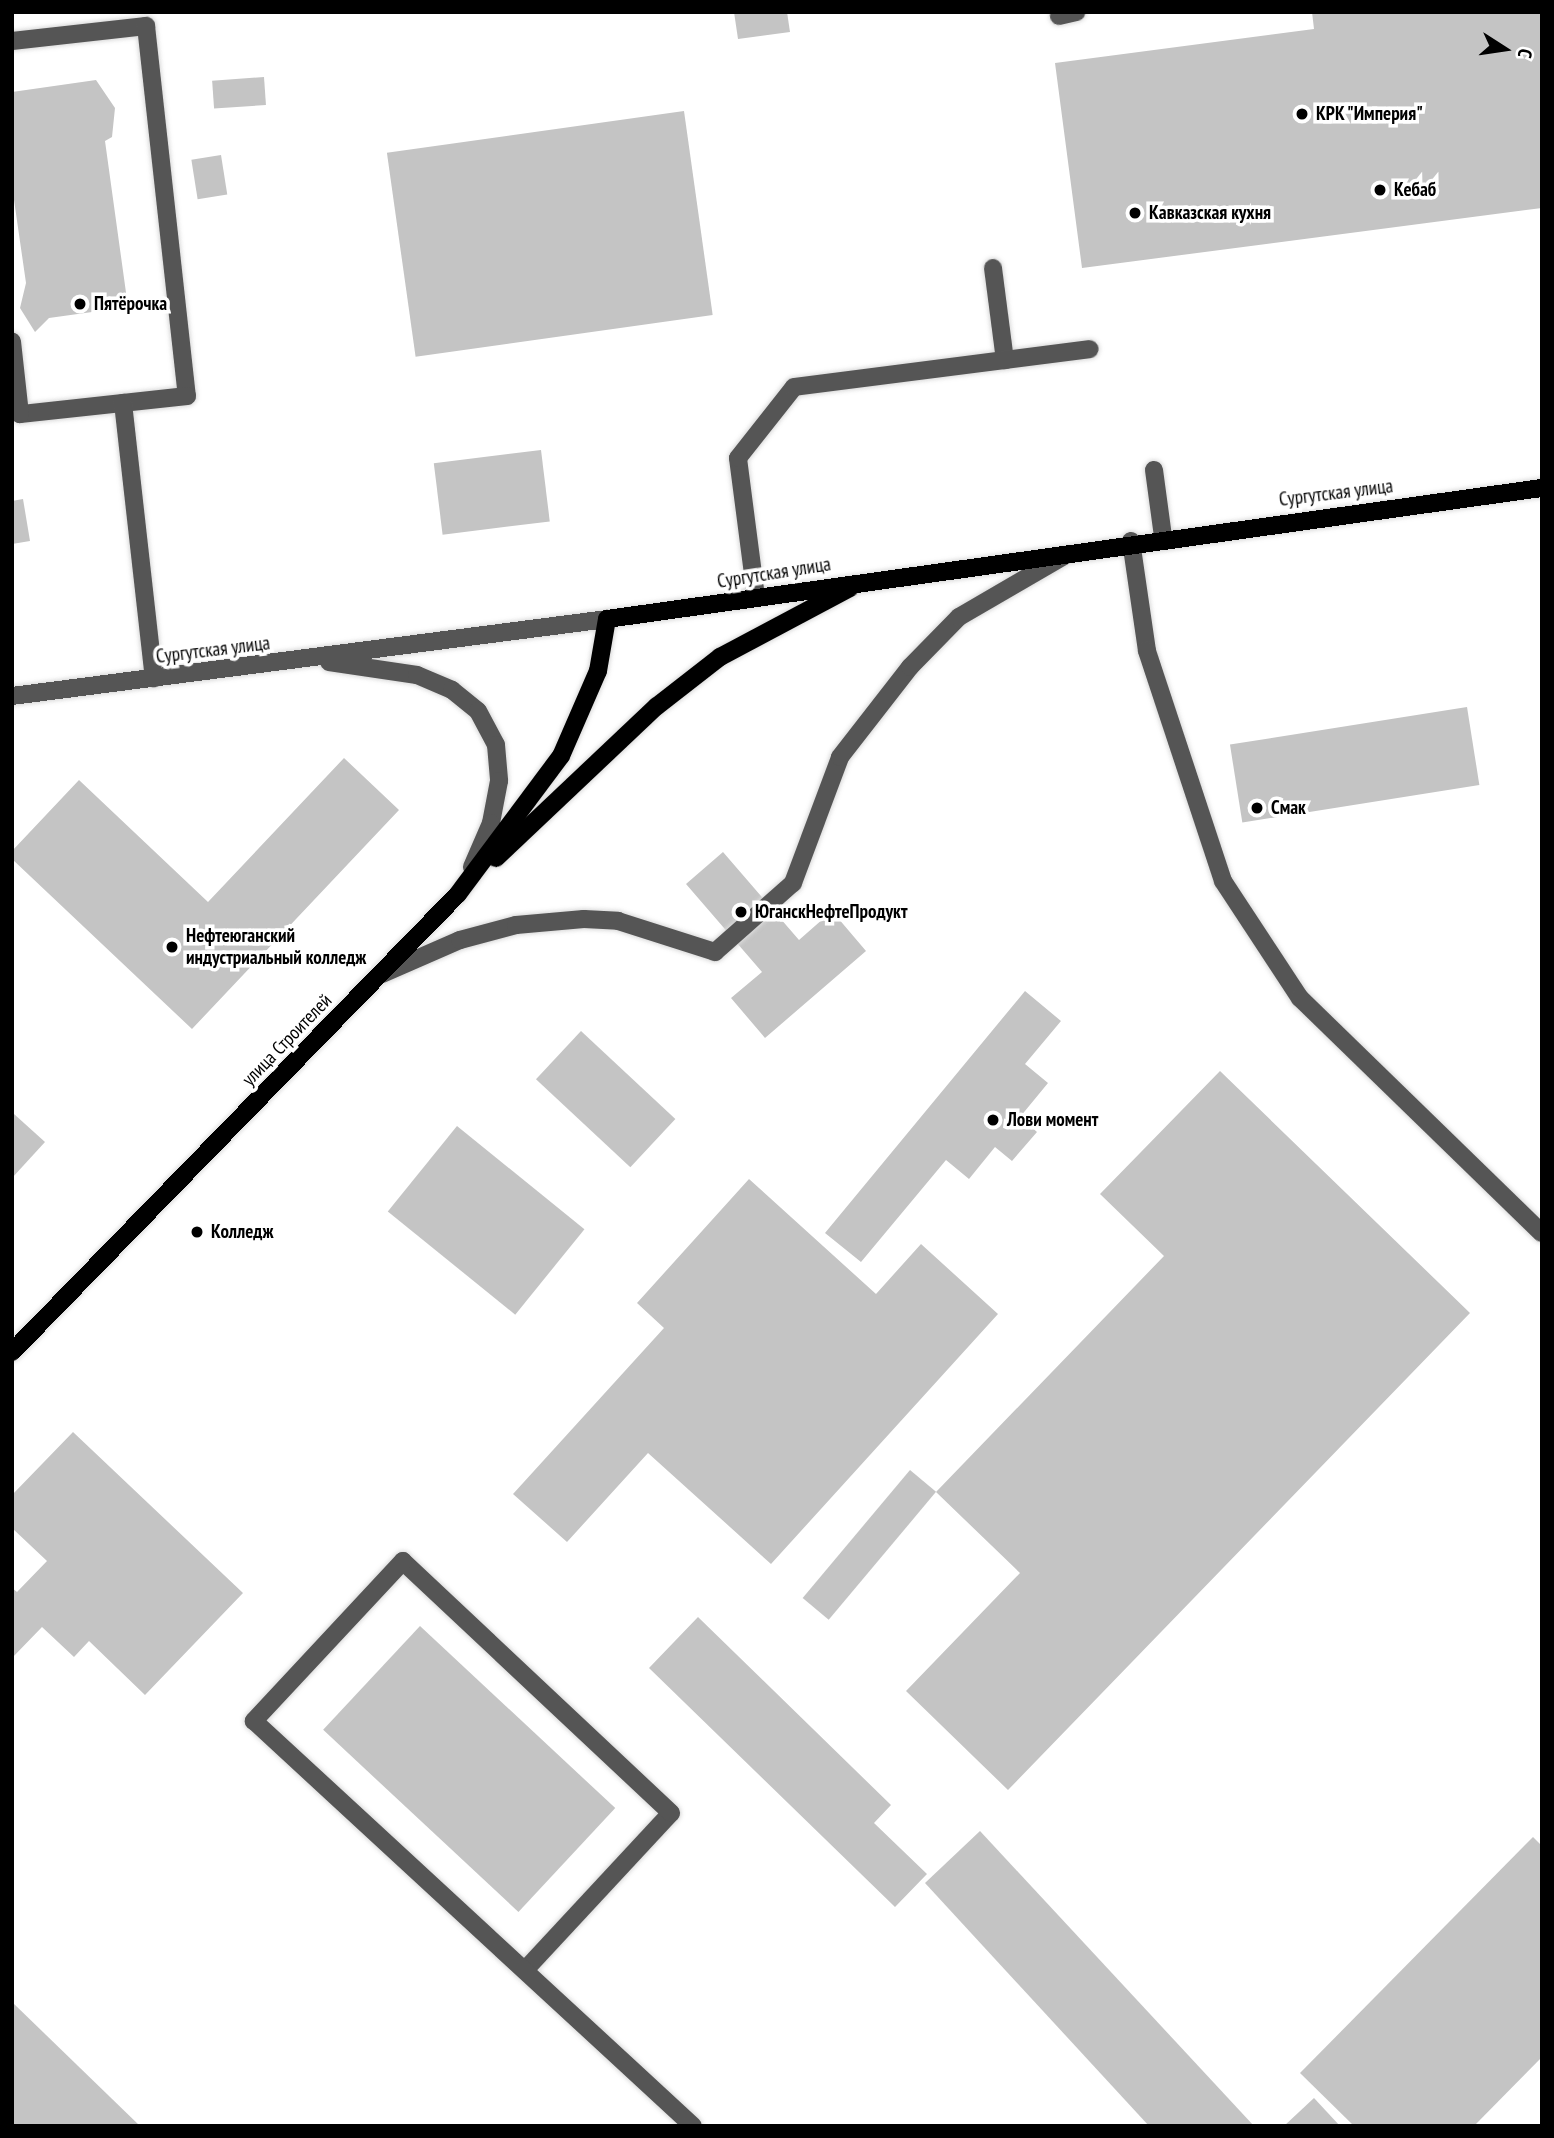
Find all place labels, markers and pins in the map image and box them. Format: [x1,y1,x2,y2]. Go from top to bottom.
place label: КРК "Империя" [1316,103,1424,125]
marker: КРК "Империя" [1294,106,1310,122]
place label: Кебаб [1394,179,1436,201]
marker: Кебаб [1372,182,1388,198]
place label: Кавказская кухня [1149,202,1271,224]
marker: Кавказская кухня [1127,205,1143,221]
place label: Пятёрочка [94,293,167,315]
marker: Пятёрочка [72,296,88,312]
place label: Смак [1271,797,1306,819]
marker: Смак [1249,800,1265,816]
place label: ЮганскНефтеПродукт [755,901,907,923]
marker: ЮганскНефтеПродукт [733,904,749,920]
place label: Нефтеюганский индустриальный колледж [186,925,366,969]
marker: Нефтеюганский индустриальный колледж [164,939,180,955]
place label: Лови момент [1007,1109,1098,1131]
marker: Лови момент [985,1112,1001,1128]
place label: Колледж [211,1221,273,1243]
marker: Колледж [189,1224,205,1240]

